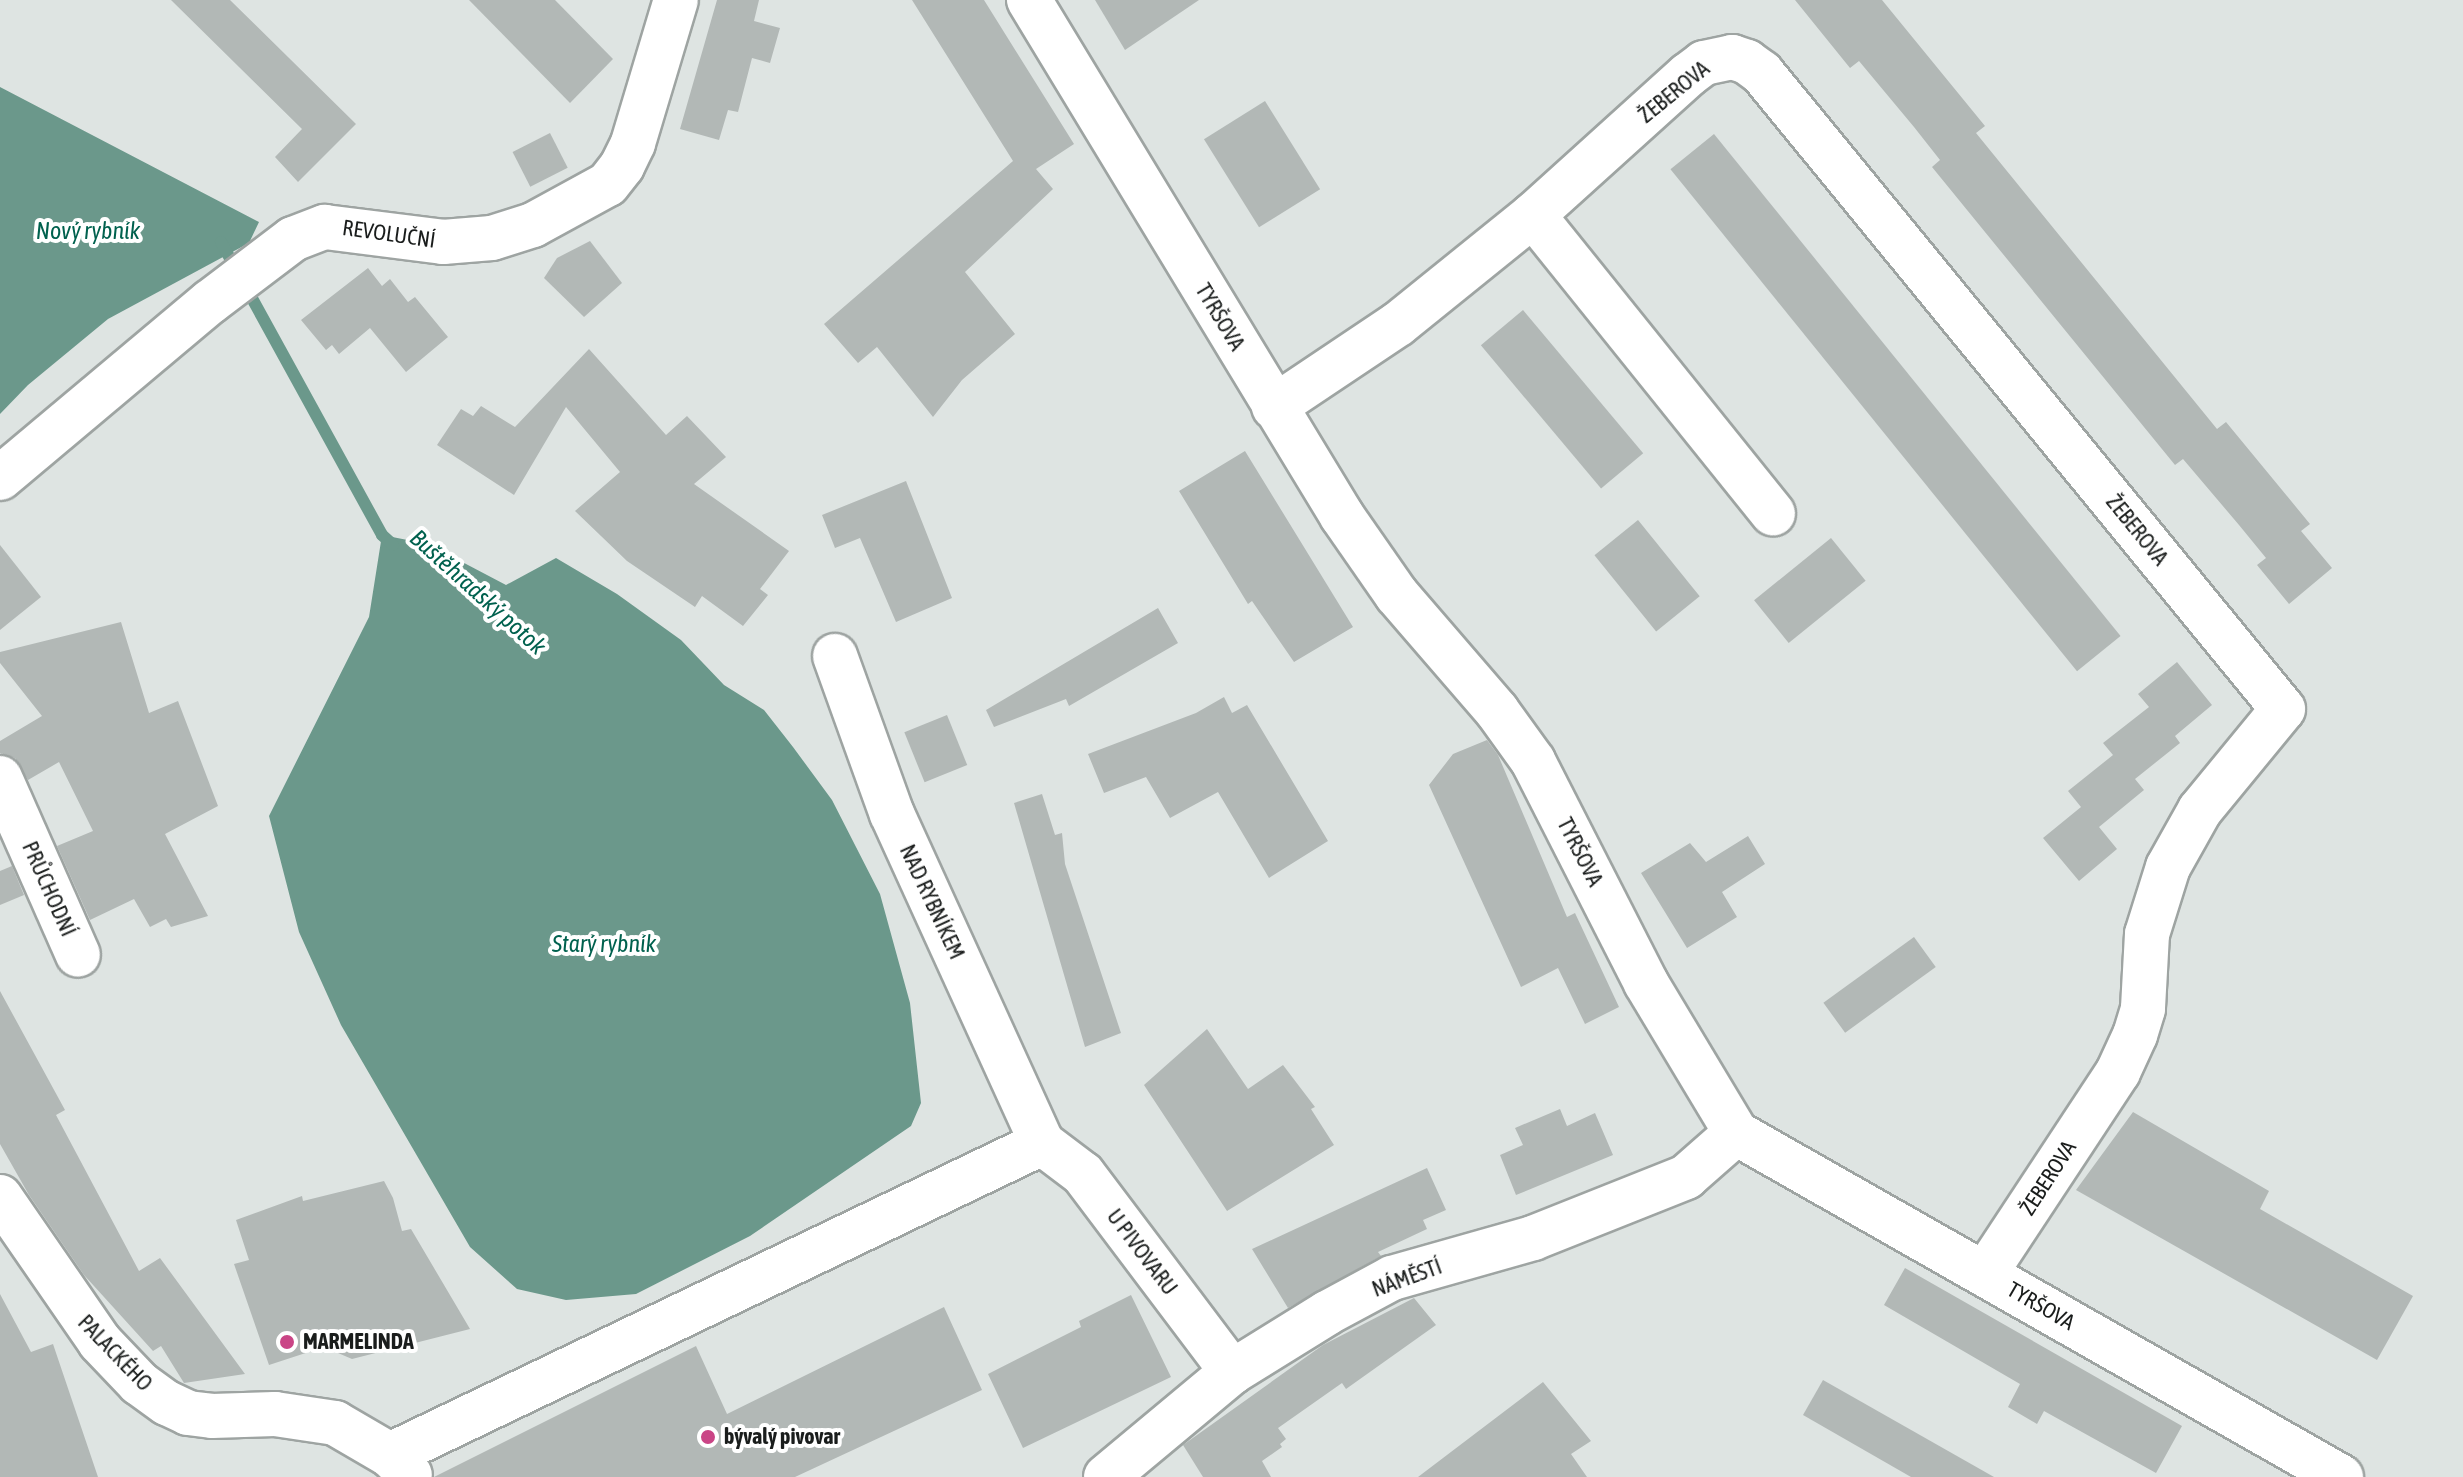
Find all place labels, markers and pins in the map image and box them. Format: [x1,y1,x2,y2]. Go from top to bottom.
place label: MARMELINDA [303,1329,414,1355]
marker: MARMELINDA [278,1333,296,1351]
place label: bývalý pivovar [724,1424,840,1450]
marker: bývalý pivovar [699,1428,717,1446]

